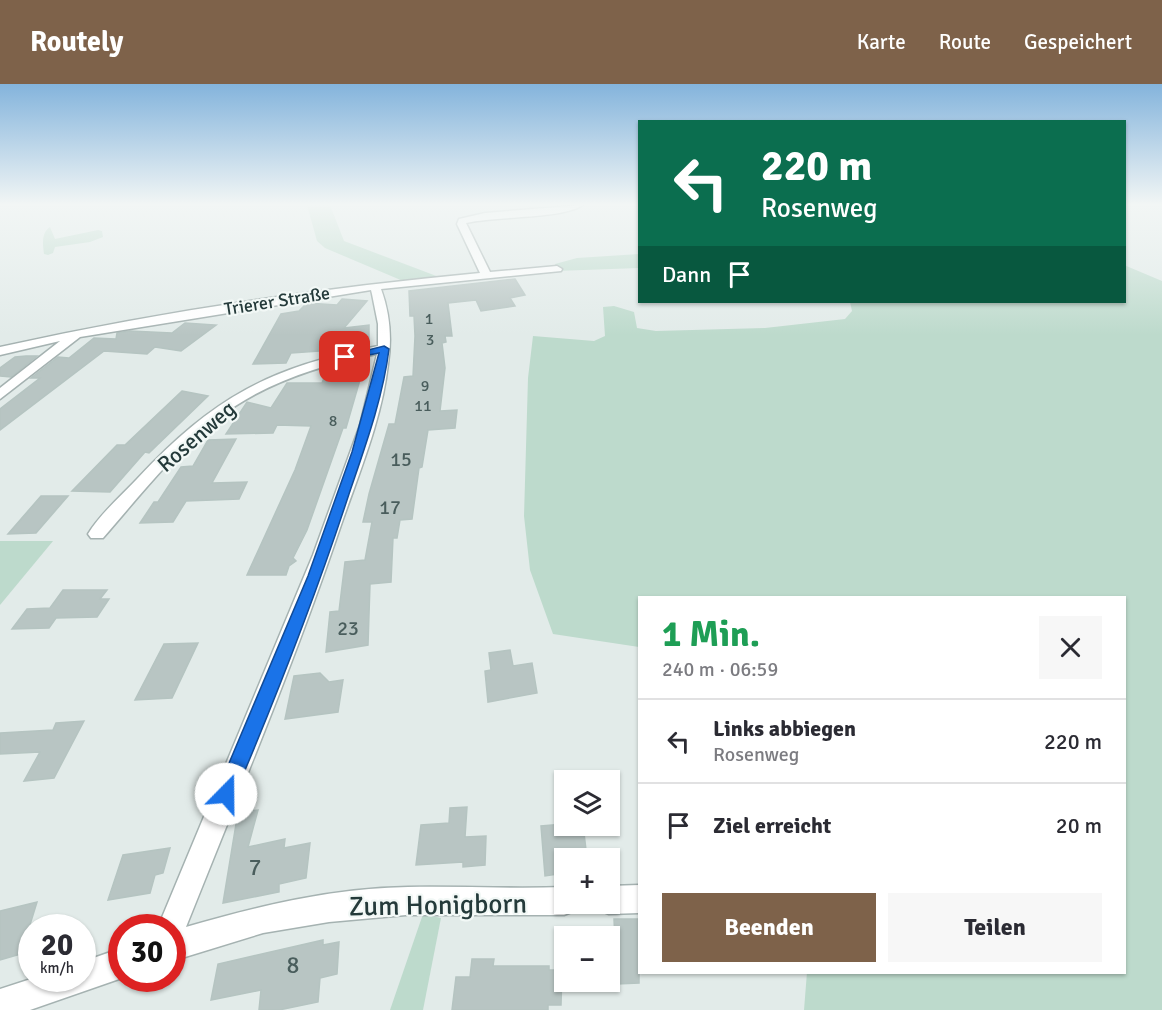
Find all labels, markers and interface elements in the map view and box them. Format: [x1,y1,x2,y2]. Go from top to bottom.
text: Routely [30,25,123,59]
text: Karte [857,29,906,55]
text: Route [939,29,991,55]
text: Gespeichert [1024,29,1132,55]
text: 220 m [761,141,872,192]
icon: left [662,144,740,222]
text: Rosenweg [761,192,877,225]
icon: arrive [723,258,756,291]
text: Dann [662,261,711,288]
street label: Trierer Straße [222,282,332,320]
house number: 1 [425,309,433,329]
house number: 3 [426,330,434,350]
pin [319,331,370,382]
icon: arrive [328,340,361,373]
house number: 9 [421,376,429,396]
street label: Rosenweg [152,395,241,478]
house number: 11 [414,396,432,416]
house number: 8 [329,411,337,431]
house number: 15 [390,447,412,472]
house number: 17 [379,495,401,520]
text: 1 Min. [662,612,760,657]
house number: 23 [337,616,359,641]
button: close [1039,616,1102,679]
text: 240 m · 06:59 [662,657,778,682]
text: Links abbiegen [713,715,856,742]
icon: left [662,725,695,758]
text: 220 m [1044,728,1102,755]
text: Rosenweg [713,742,799,767]
position arrow [194,762,258,826]
map controls [554,770,620,992]
button: layers [554,770,620,836]
icon: arrive [662,809,695,842]
text: Ziel erreicht [713,812,831,839]
text: 20 m [1056,812,1102,839]
button: + [554,848,620,914]
house number: 7 [249,852,261,882]
street label: Zum Honigborn [349,887,527,924]
button: Beenden [662,893,876,962]
button: Teilen [888,893,1102,962]
speed limit sign: 30 [108,914,186,992]
button: − [554,926,620,992]
text: 20 [41,927,73,964]
house number: 8 [287,950,299,980]
text: km/h [40,959,74,977]

